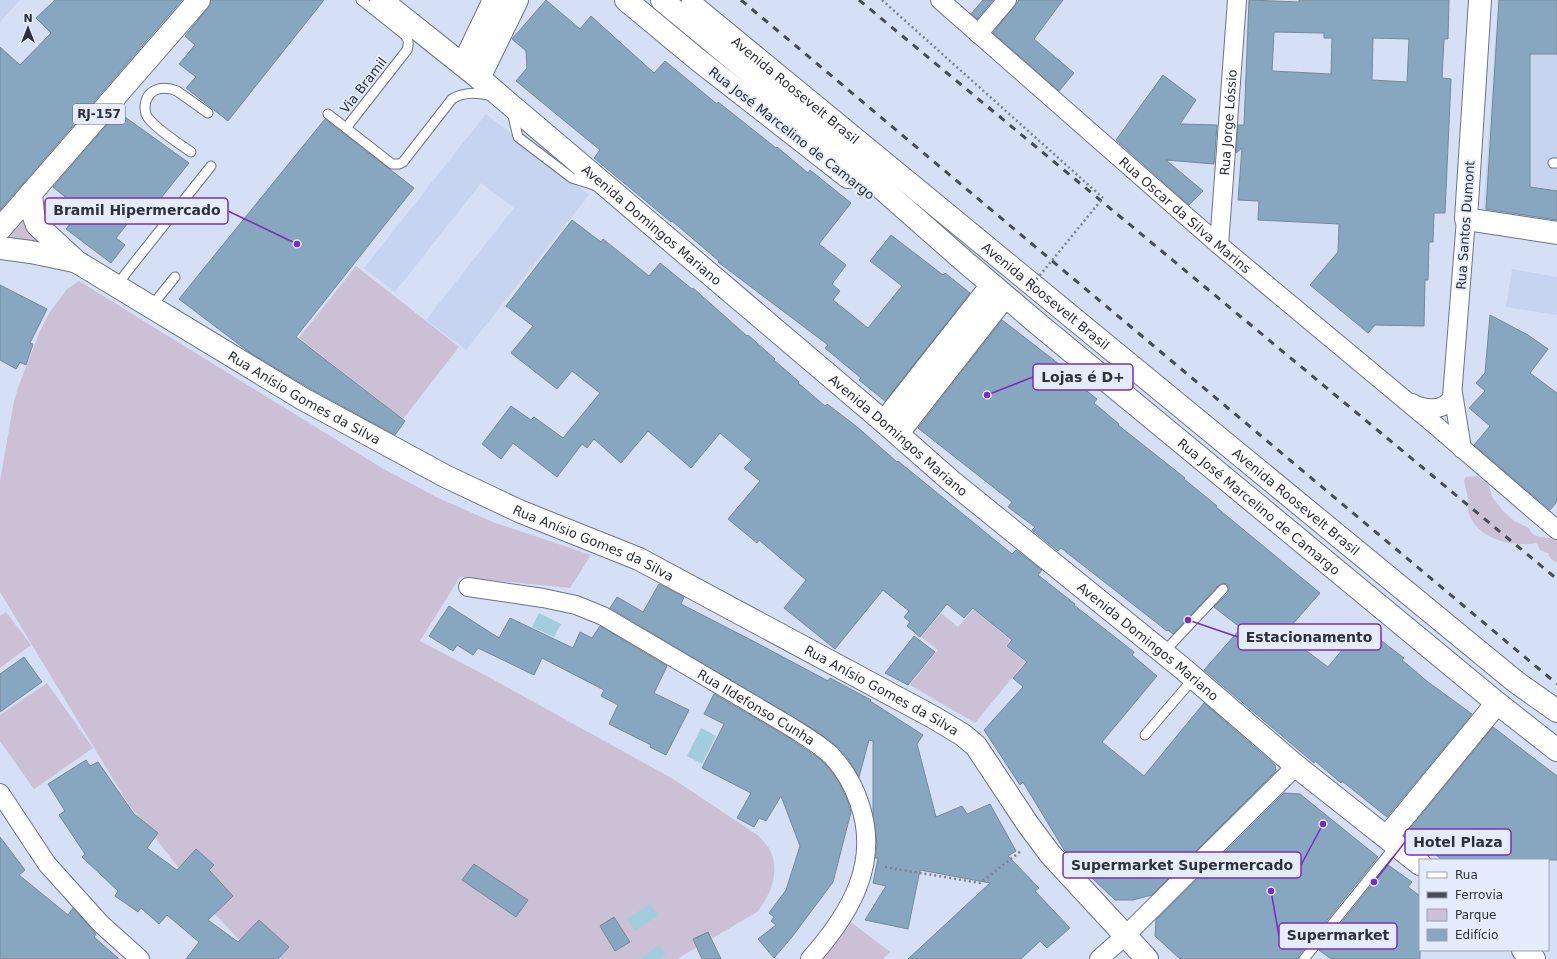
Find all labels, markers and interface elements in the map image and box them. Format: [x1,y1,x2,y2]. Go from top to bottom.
north arrow [8,8,48,48]
text: N [23,12,33,25]
street label: Avenida Roosevelt Brasil [729,34,862,147]
street label: Via Bramil [337,55,390,116]
street label: Rua José Marcelino de Camargo [706,64,877,203]
street label: Rua Jorge Lóssio [1217,69,1240,176]
road number: RJ-157 [73,104,125,124]
street label: Rua Oscar da Silva Marins [1116,154,1254,276]
street label: Rua Santos Dumont [1454,160,1477,290]
street label: Avenida Domingos Mariano [579,162,724,289]
callout: Bramil Hipermercado [45,198,228,224]
text: Bramil Hipermercado [53,202,221,218]
street label: Avenida Roosevelt Brasil [979,240,1112,353]
street label: Rua Anísio Gomes da Silva [225,348,383,448]
callout: Lojas é D+ [1033,364,1133,390]
text: Lojas é D+ [1041,369,1125,385]
street label: Avenida Domingos Mariano [826,372,970,499]
street label: Rua José Marcelino de Camargo [1175,435,1343,578]
street label: Avenida Roosevelt Brasil [1229,445,1363,558]
street label: Rua Anísio Gomes da Silva [510,502,676,584]
street label: Avenida Domingos Mariano [1074,579,1221,704]
callout: Estacionamento [1238,624,1381,650]
text: Estacionamento [1246,629,1373,645]
street label: Rua Anísio Gomes da Silva [802,642,961,739]
street label: Rua Ildefonso Cunha [695,667,818,748]
callout: Hotel Plaza [1405,829,1511,855]
text: Hotel Plaza [1413,834,1503,850]
callout: Supermarket Supermercado [1063,852,1301,878]
text: Supermarket Supermercado [1071,857,1294,873]
legend [1419,859,1549,951]
text: Rua [1455,868,1478,882]
text: Ferrovia [1455,888,1503,902]
text: Parque [1455,908,1496,922]
callout: Supermarket [1279,923,1397,949]
text: Supermarket [1287,927,1390,943]
text: Edifício [1455,928,1498,942]

